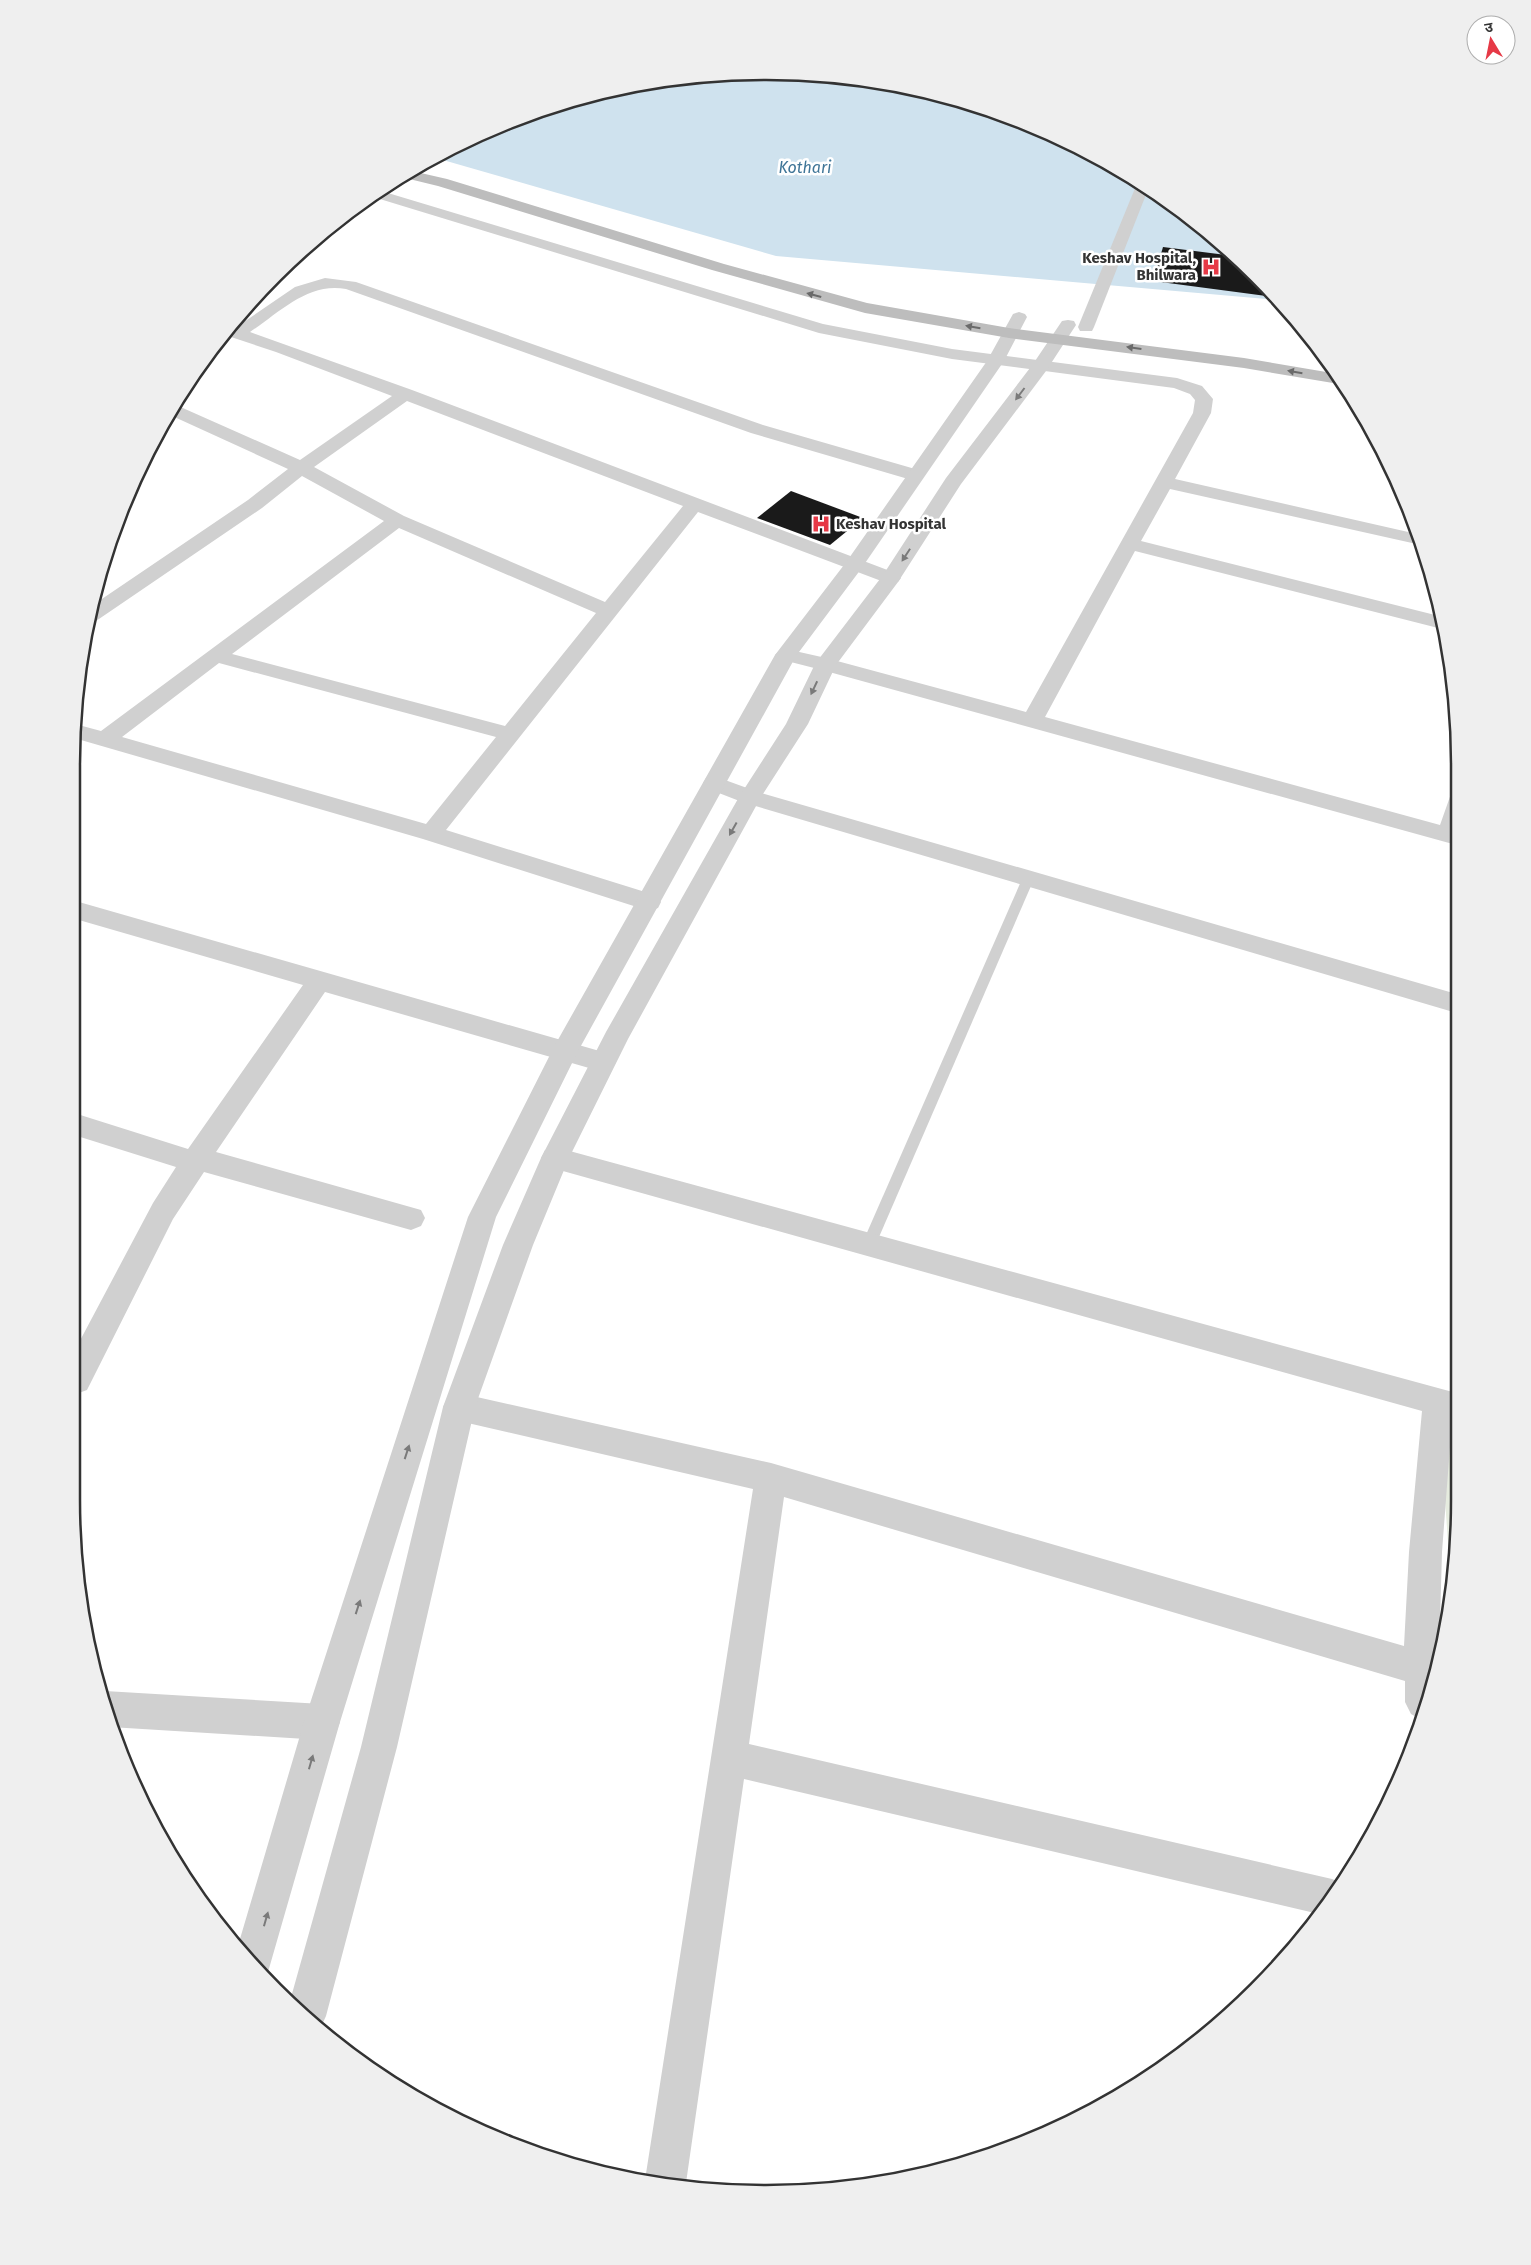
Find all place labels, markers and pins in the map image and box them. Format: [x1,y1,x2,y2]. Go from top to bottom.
place label: Keshav Hospital, Bhilwara [1082,249,1196,284]
hospital icon: Keshav Hospital, Bhilwara [1200,256,1222,278]
hospital icon: Keshav Hospital [810,513,832,535]
place label: Keshav Hospital [836,515,947,533]

